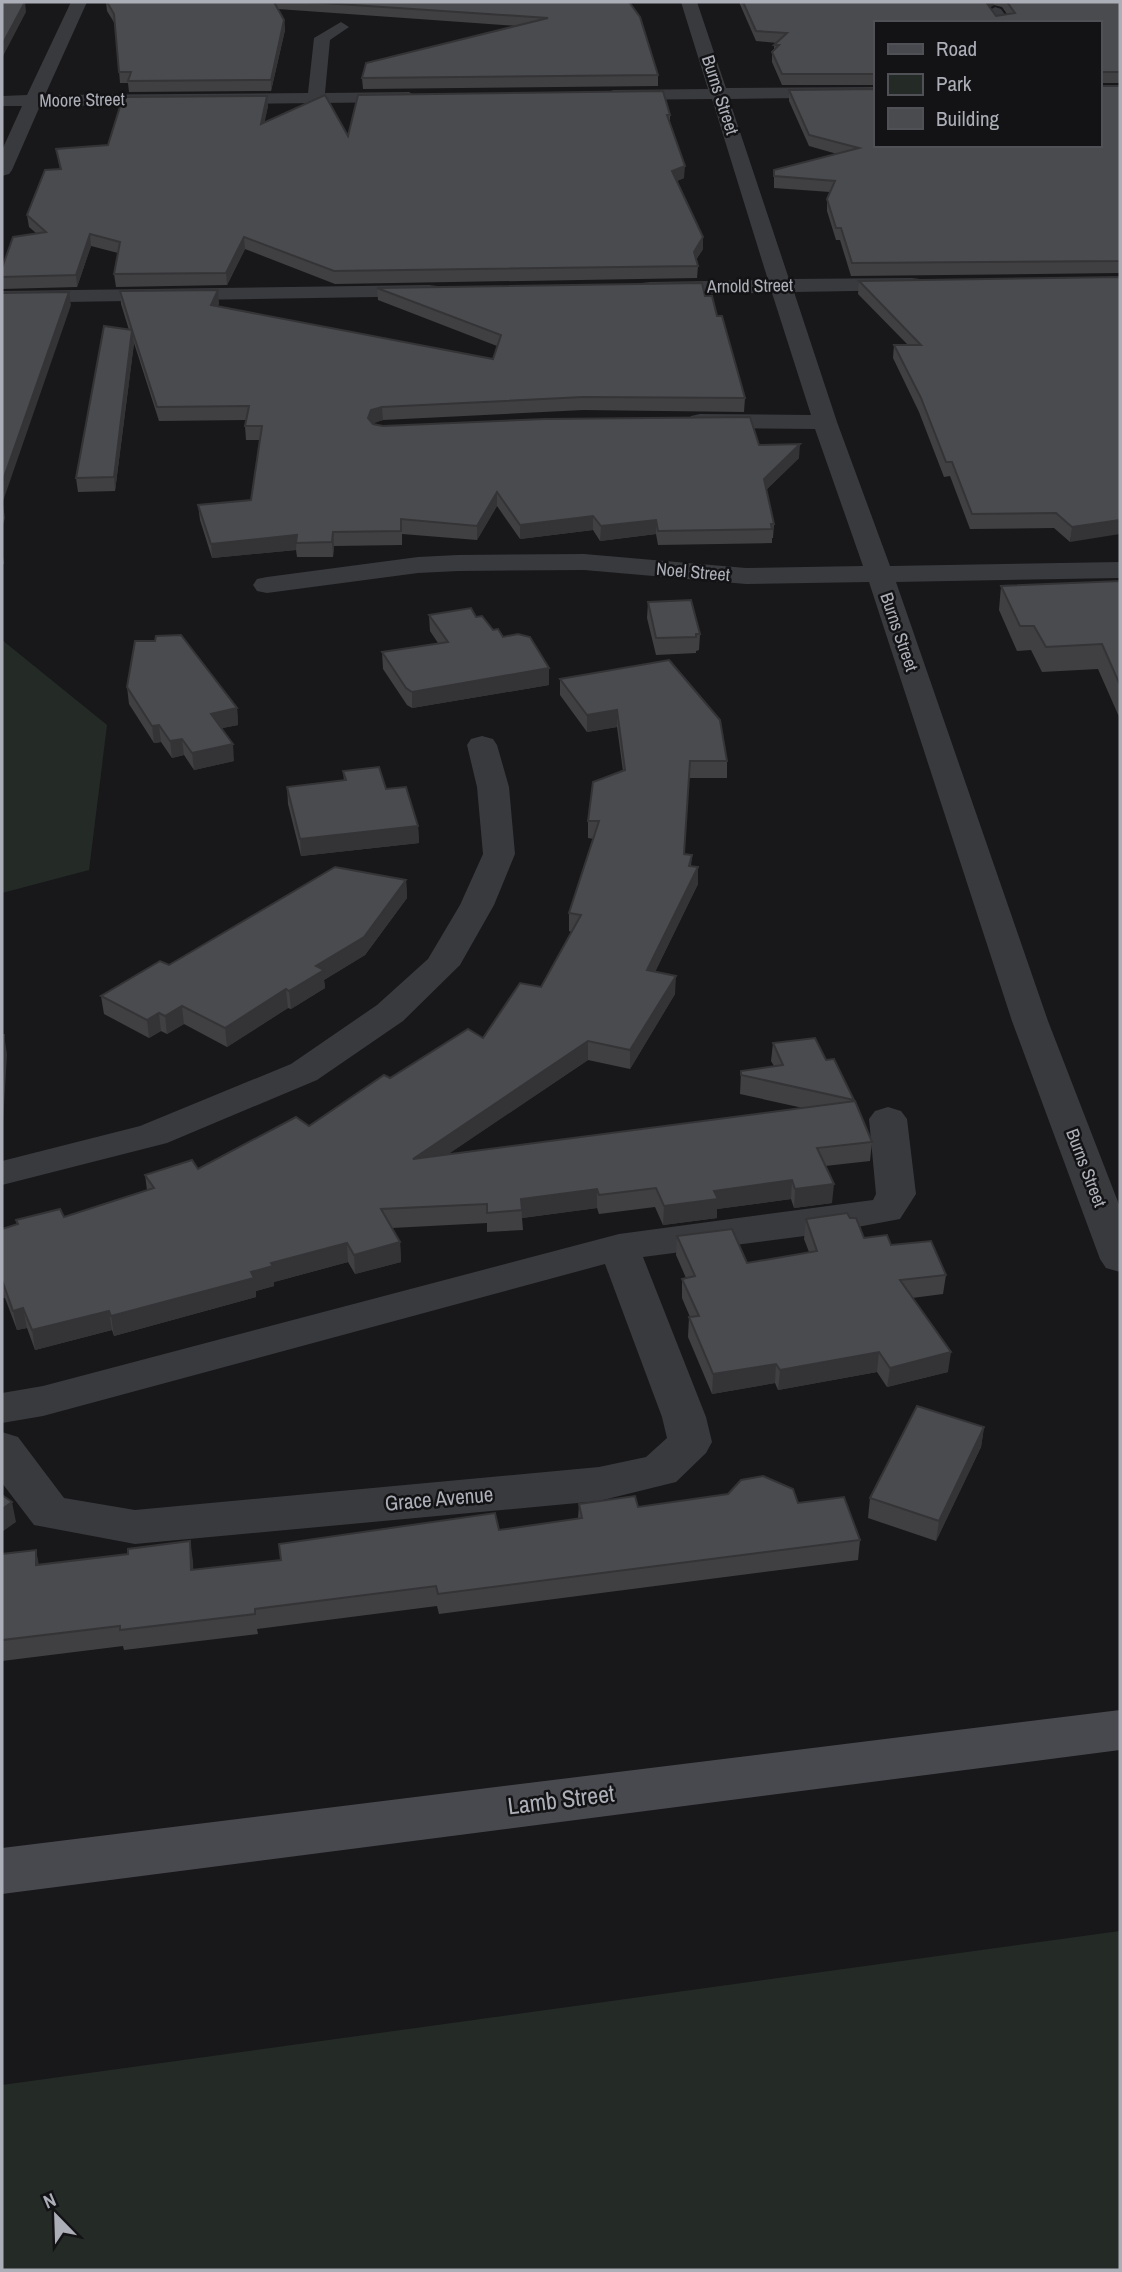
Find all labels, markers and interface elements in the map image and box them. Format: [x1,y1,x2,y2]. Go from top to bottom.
legend [874,21,1101,147]
text: Road [936,34,977,63]
street label: Burns Street [696,52,745,138]
text: Park [936,69,972,98]
street label: Moore Street [39,86,125,113]
text: Building [936,104,1000,133]
street label: Arnold Street [706,272,793,299]
street label: Noel Street [655,556,731,587]
street label: Burns Street [874,589,925,675]
street label: Burns Street [1060,1125,1113,1211]
street label: Grace Avenue [383,1479,494,1518]
street label: Lamb Street [506,1777,617,1821]
north arrow [21,2181,91,2251]
text: N [39,2186,60,2215]

